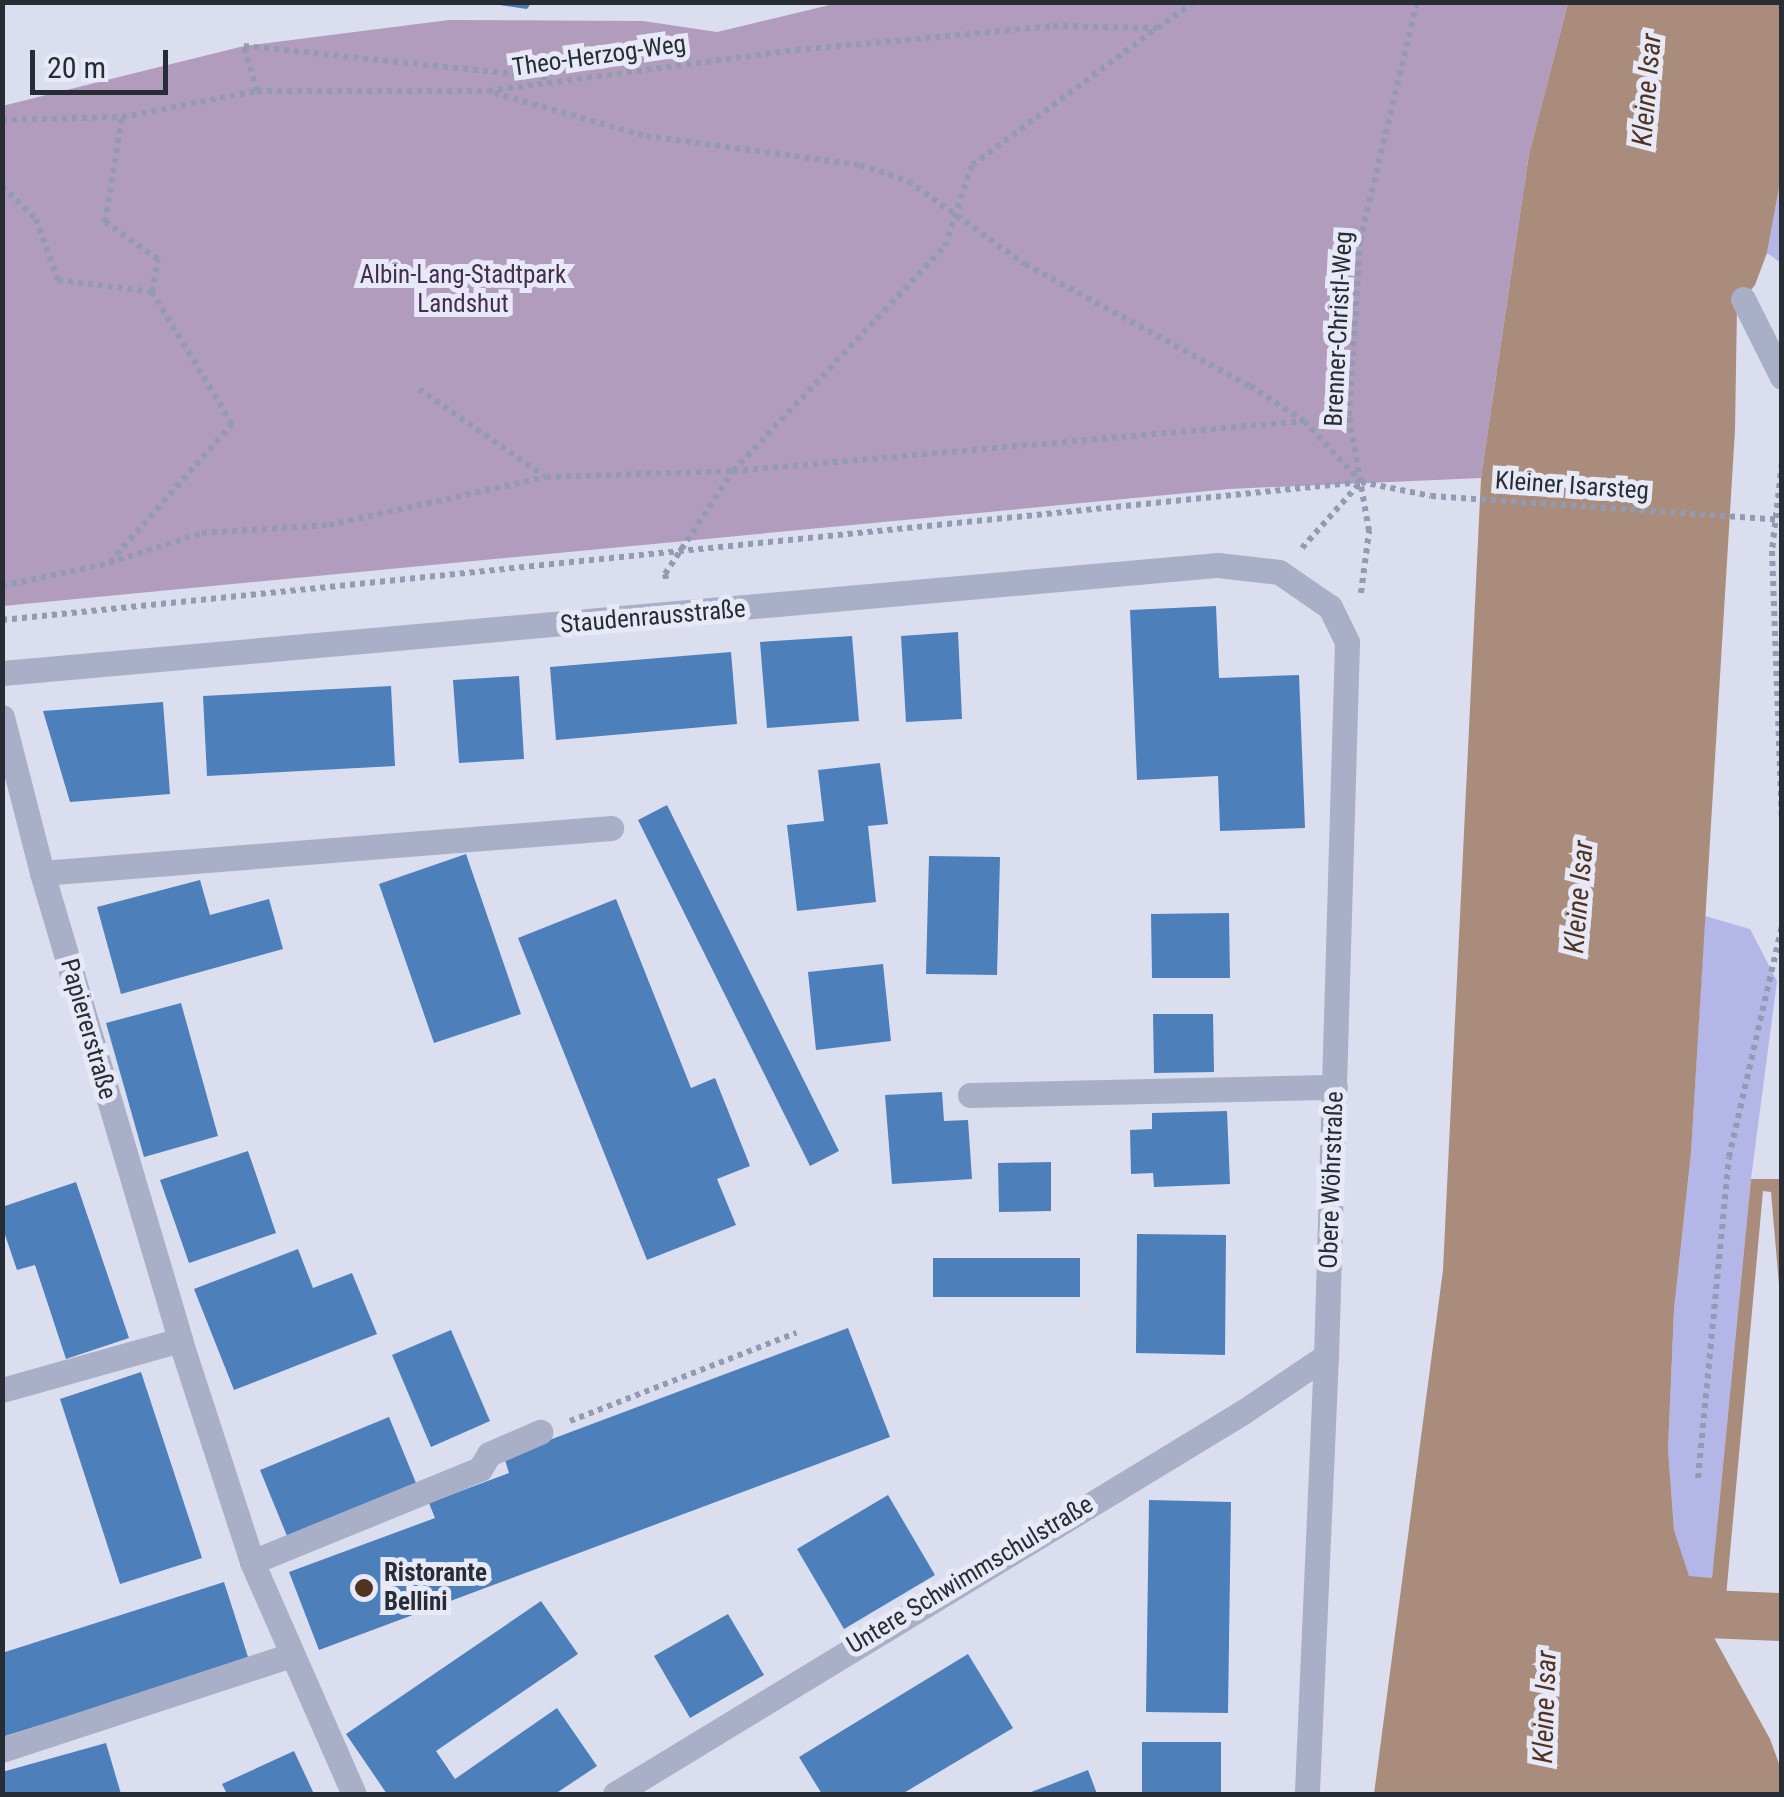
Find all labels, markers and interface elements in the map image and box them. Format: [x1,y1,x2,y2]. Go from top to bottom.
street label: Theo-Herzog-Weg [510,29,688,83]
scale bar [35,30,172,92]
water label: Kleine Isar [1625,32,1669,148]
text: 20 m [47,50,106,85]
street label: Brenner-Christl-Weg [1319,231,1359,427]
park label: Albin-Lang-Stadtpark Landshut [360,261,566,320]
street label: Kleiner Isarsteg [1494,466,1650,506]
street label: Staudenrausstraße [559,594,747,640]
water label: Kleine Isar [1557,839,1601,955]
street label: Papiererstraße [54,955,122,1103]
street label: Obere Wöhrstraße [1314,1091,1350,1269]
street label: Untere Schwimmschulstraße [841,1490,1099,1660]
place label: Ristorante Bellini [384,1559,487,1618]
marker: Ristorante Bellini [353,1577,375,1599]
water label: Kleine Isar [1526,1650,1564,1764]

